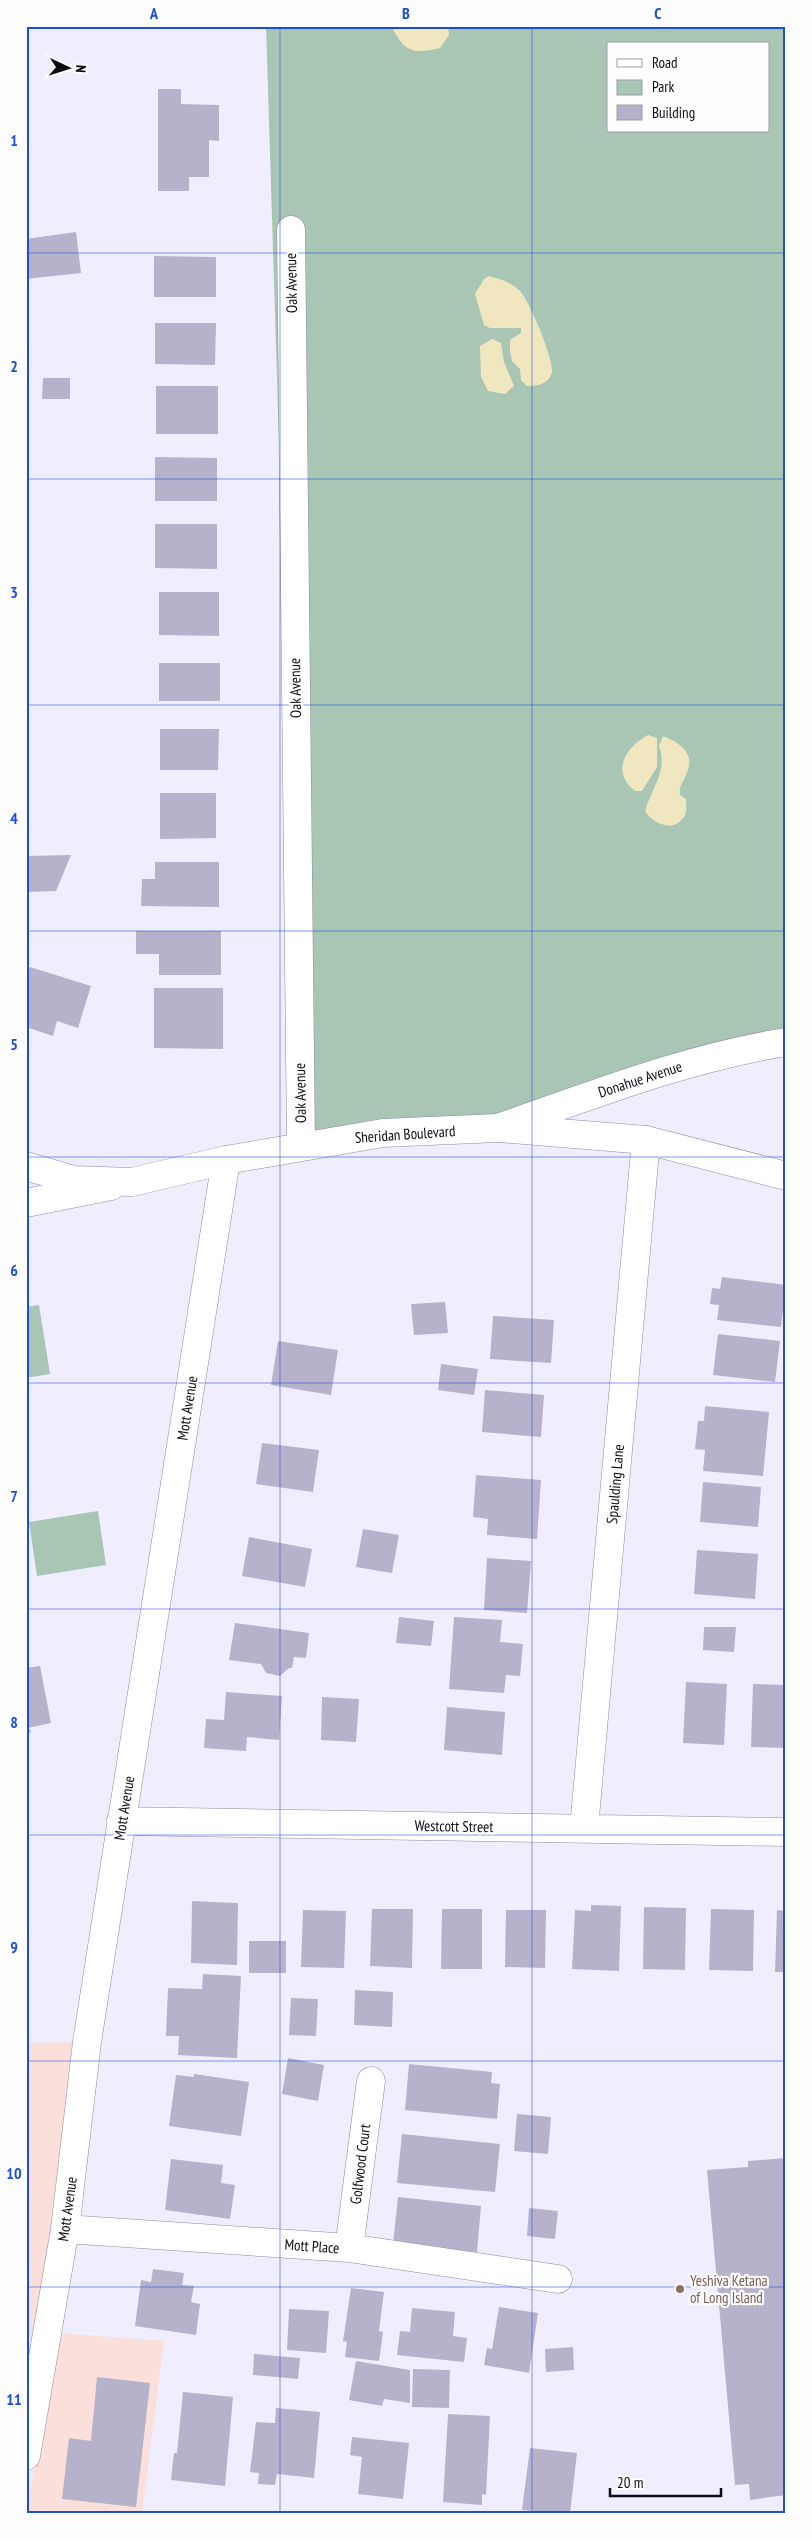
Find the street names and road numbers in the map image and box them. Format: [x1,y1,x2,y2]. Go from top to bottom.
street label: Oak Avenue [281,253,301,313]
street label: Oak Avenue [285,658,305,718]
street label: Donahue Avenue [596,1057,684,1101]
street label: Oak Avenue [290,1063,310,1123]
street label: Sheridan Boulevard [354,1121,456,1147]
street label: Mott Avenue [173,1374,201,1442]
street label: Spaulding Lane [602,1443,628,1525]
street label: Mott Avenue [110,1774,138,1842]
street label: Westcott Street [414,1816,494,1836]
street label: Golfwood Court [346,2123,374,2205]
street label: Mott Avenue [53,2175,81,2243]
street label: Mott Place [284,2235,340,2257]

